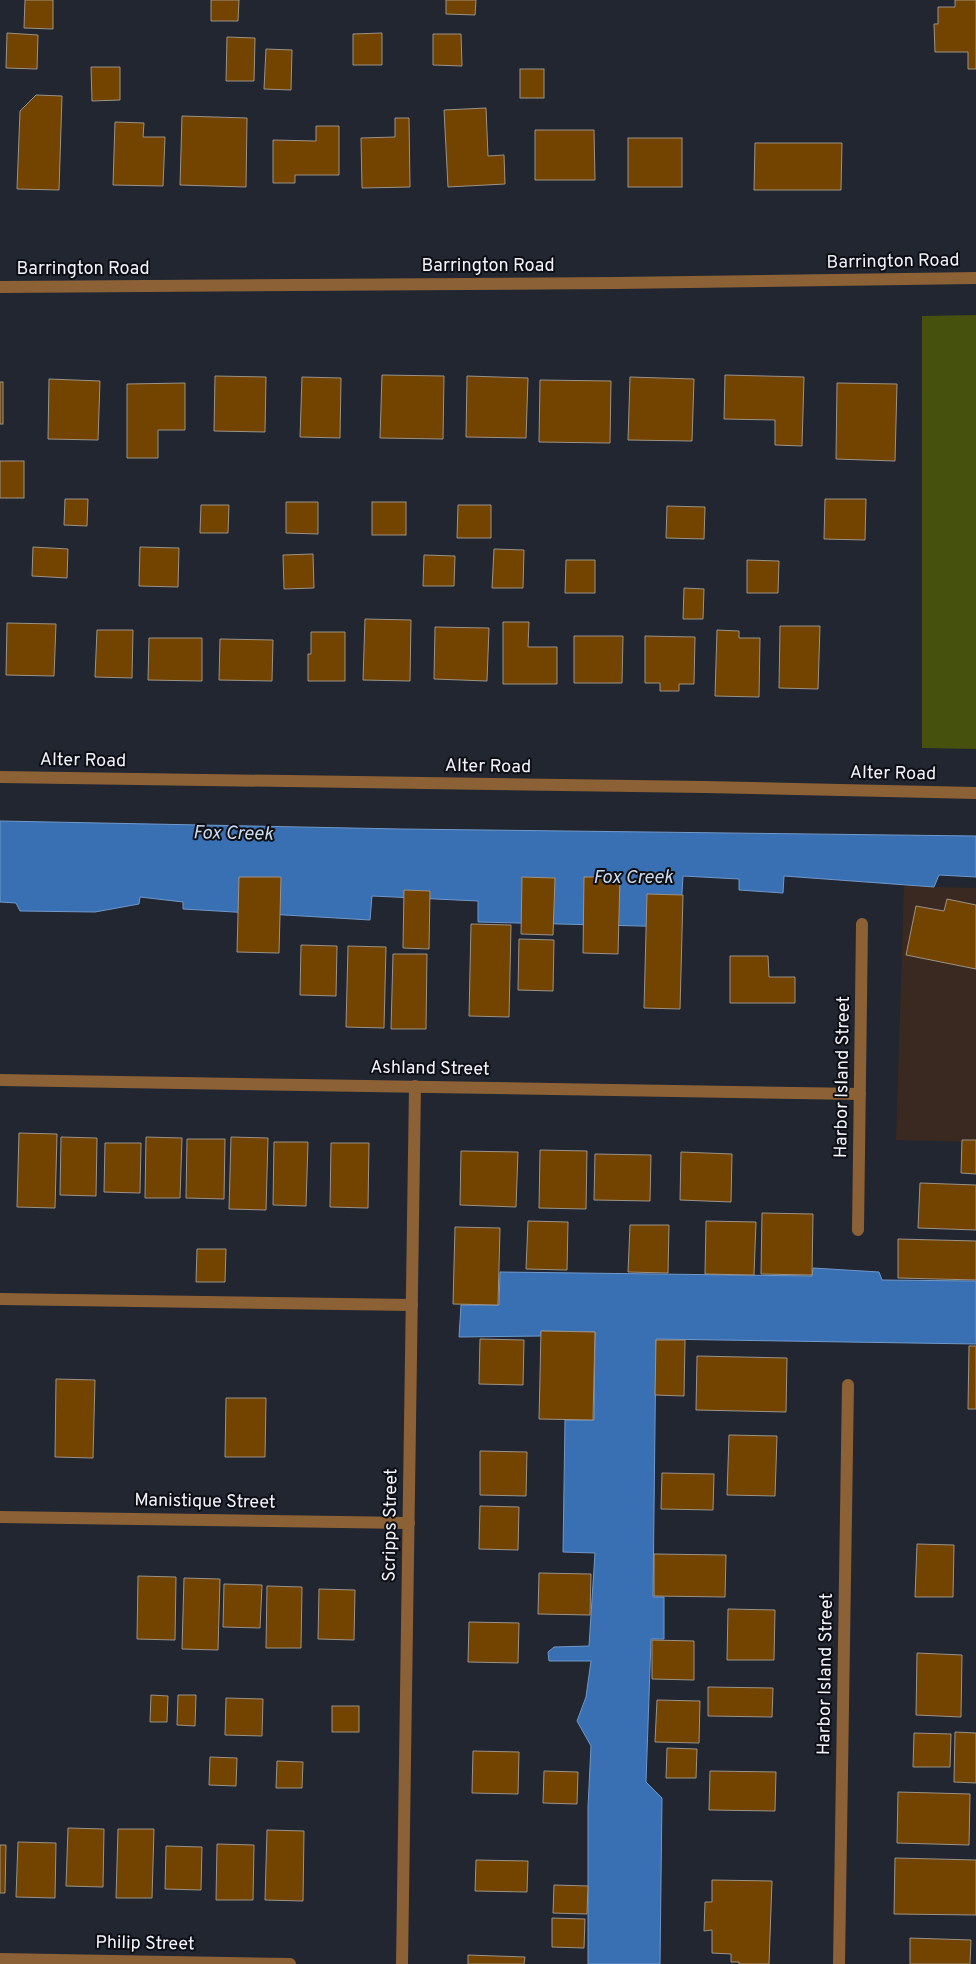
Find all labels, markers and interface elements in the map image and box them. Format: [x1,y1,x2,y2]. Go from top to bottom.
street label: Barrington Road [826,249,960,275]
street label: Barrington Road [421,255,555,278]
street label: Barrington Road [16,258,150,281]
street label: Alter Road [40,749,126,773]
street label: Alter Road [445,755,531,779]
street label: Alter Road [850,762,936,786]
water label: Fox Creek [193,821,274,847]
water label: Fox Creek [593,866,673,890]
street label: Harbor Island Street [830,996,856,1158]
street label: Ashland Street [370,1056,490,1082]
street label: Scripps Street [379,1468,403,1582]
street label: Manistique Street [134,1489,276,1515]
street label: Harbor Island Street [813,1593,839,1755]
street label: Philip Street [95,1932,195,1956]

